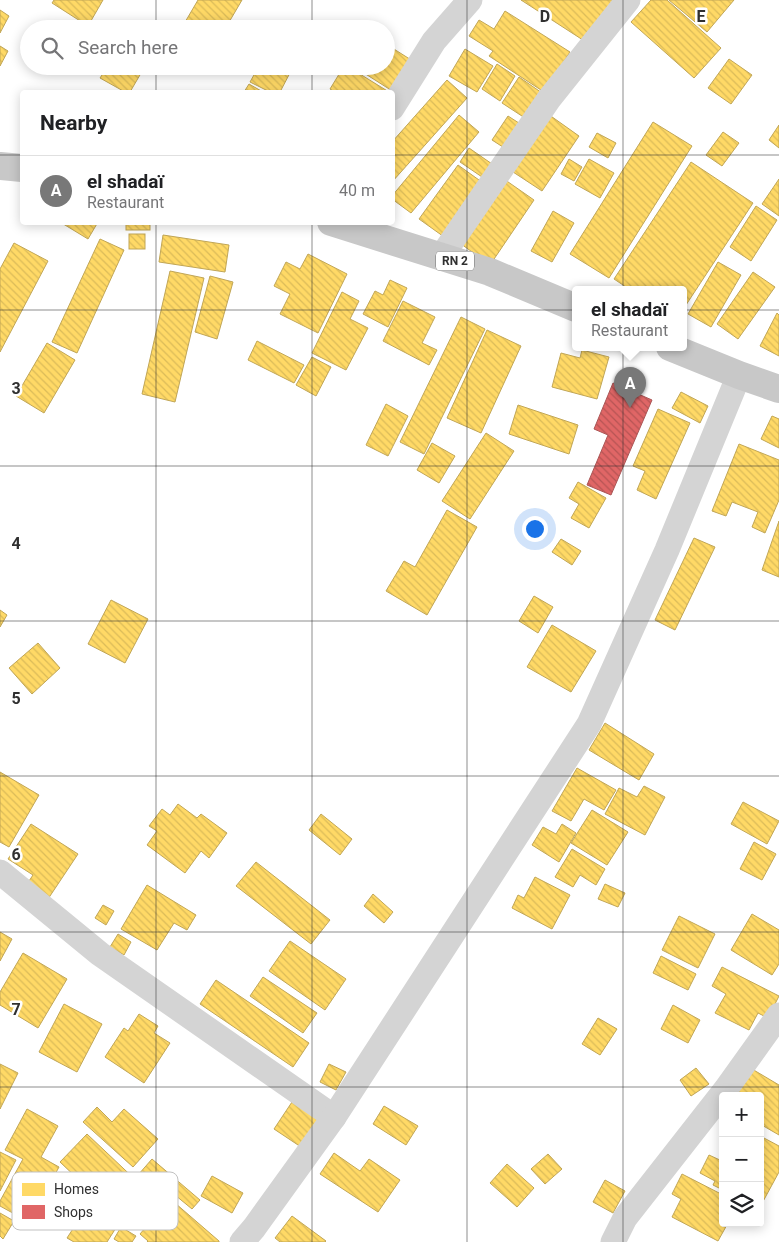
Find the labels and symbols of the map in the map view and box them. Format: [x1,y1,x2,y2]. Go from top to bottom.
text: D [540,7,550,26]
text: E [697,7,706,26]
road number: RN 2 [436,252,474,270]
pin: A [614,367,646,408]
text: 3 [11,379,21,398]
your location [522,516,548,542]
text: 4 [11,534,21,553]
text: 5 [11,689,21,708]
text: 6 [11,845,21,864]
text: 7 [11,1000,21,1019]
legend [12,1172,178,1230]
text: Homes [54,1181,99,1197]
text: Shops [54,1204,93,1220]

